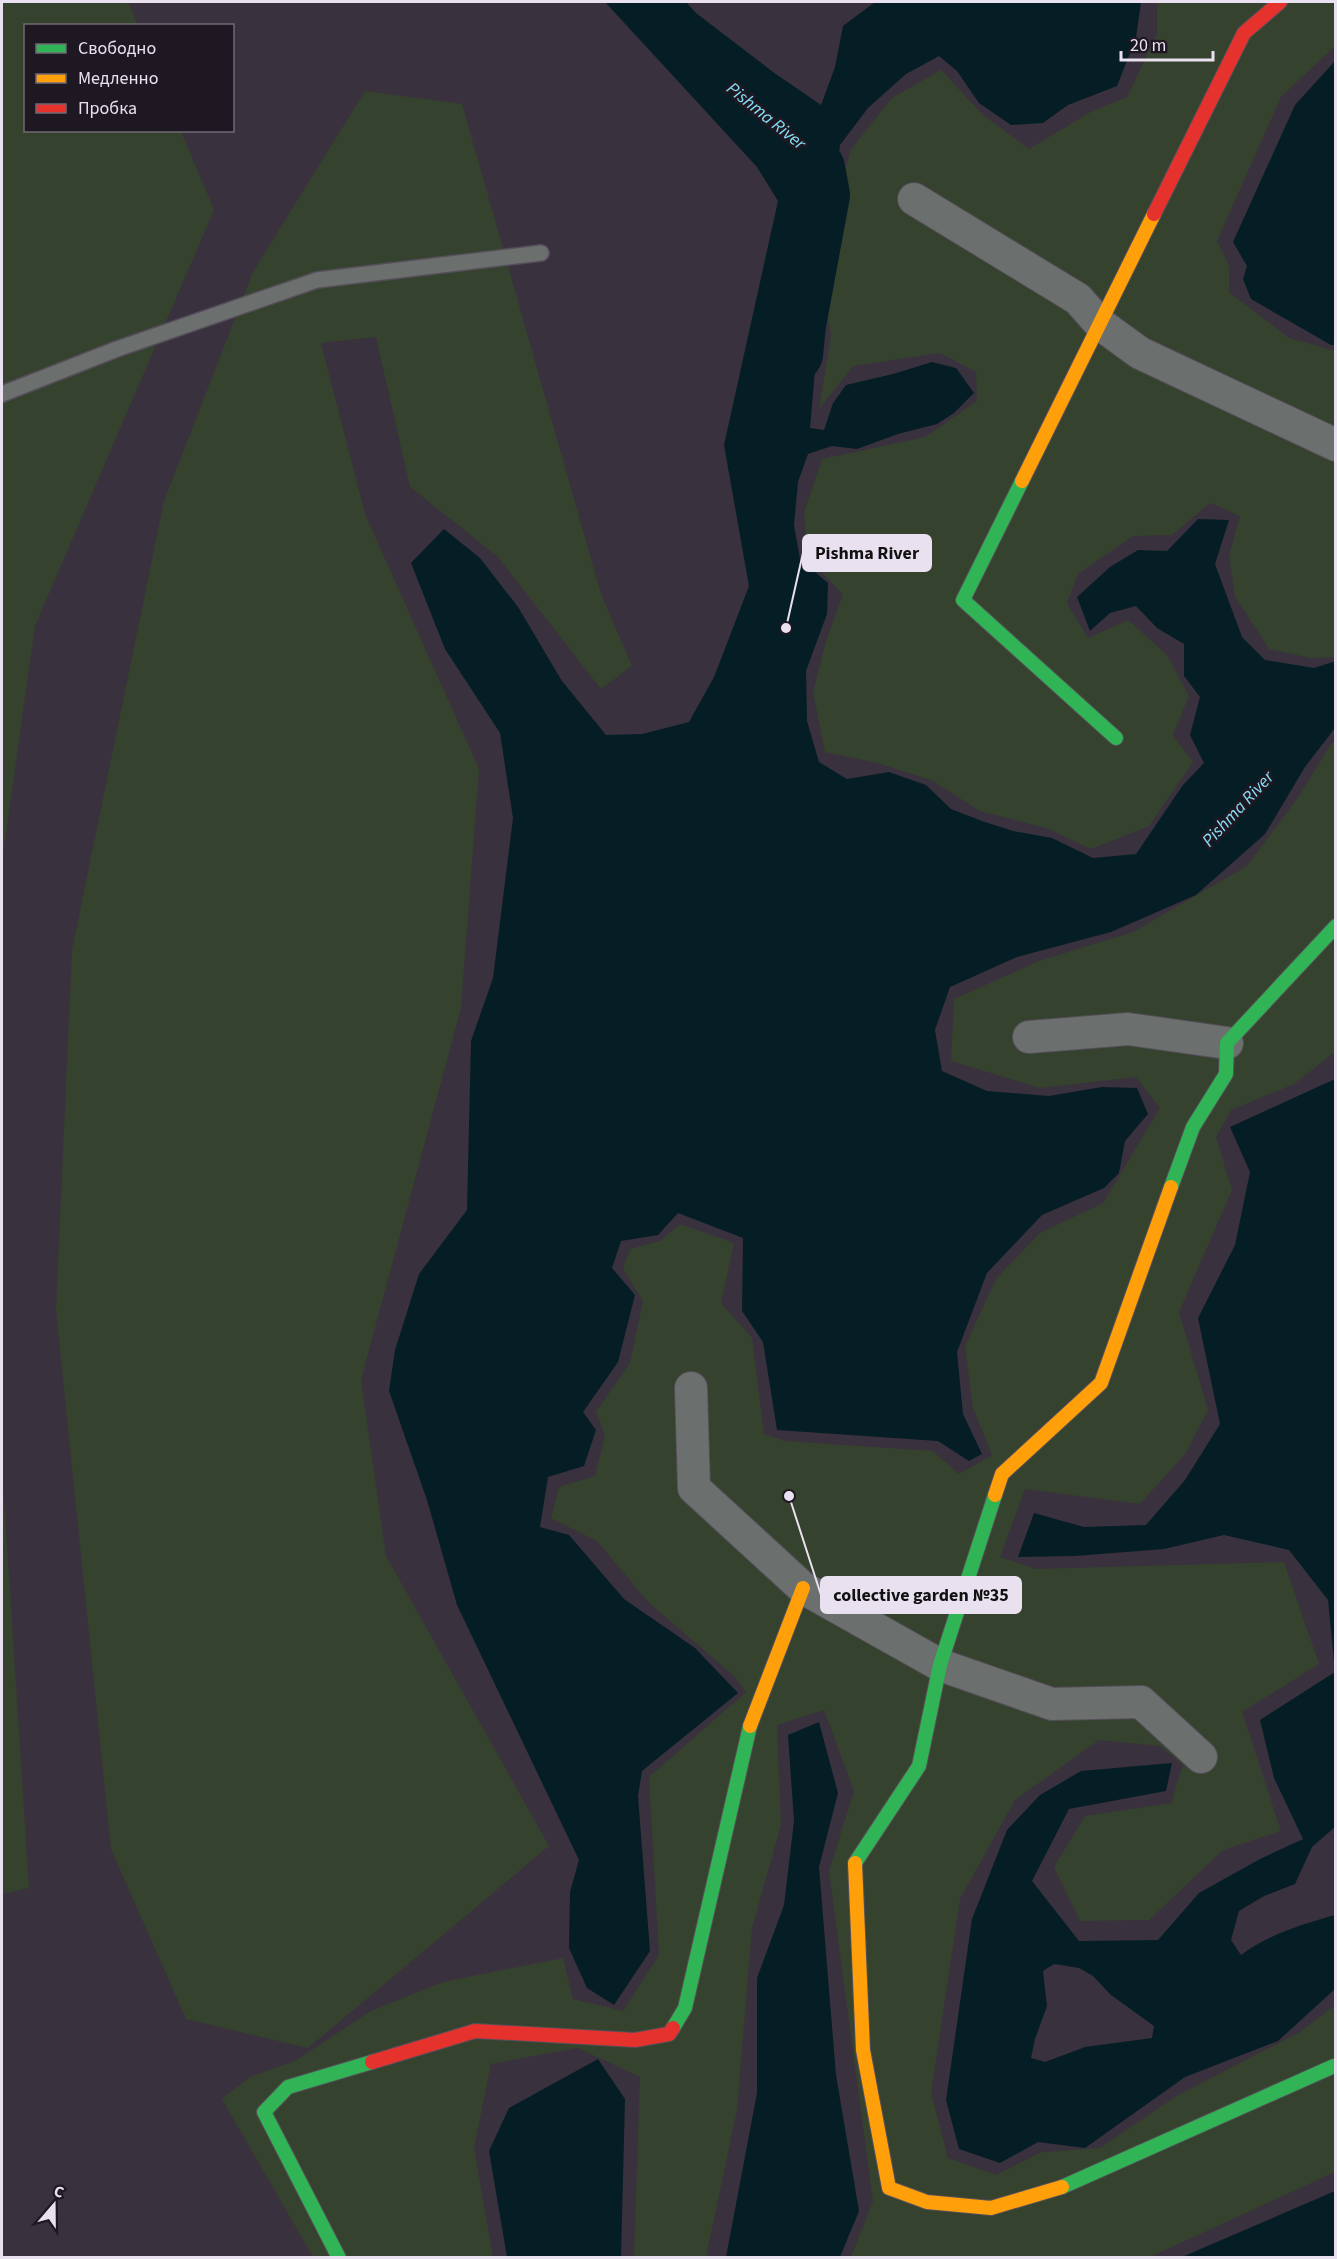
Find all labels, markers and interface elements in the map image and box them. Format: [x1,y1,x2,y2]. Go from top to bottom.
legend [24,24,234,132]
scale bar [1121,24,1212,62]
text: 20 m [1130,33,1166,58]
text: Свободно [78,36,156,61]
text: Медленно [78,66,158,91]
water label: Pishma River [721,76,812,156]
text: Пробка [78,96,137,121]
callout: Pishma River [803,535,931,571]
text: Pishma River [815,541,920,566]
water label: Pishma River [1196,765,1280,852]
callout: collective garden №35 [821,1577,1021,1613]
text: collective garden №35 [833,1583,1009,1608]
north arrow [24,2175,84,2235]
text: С [51,2180,67,2204]

